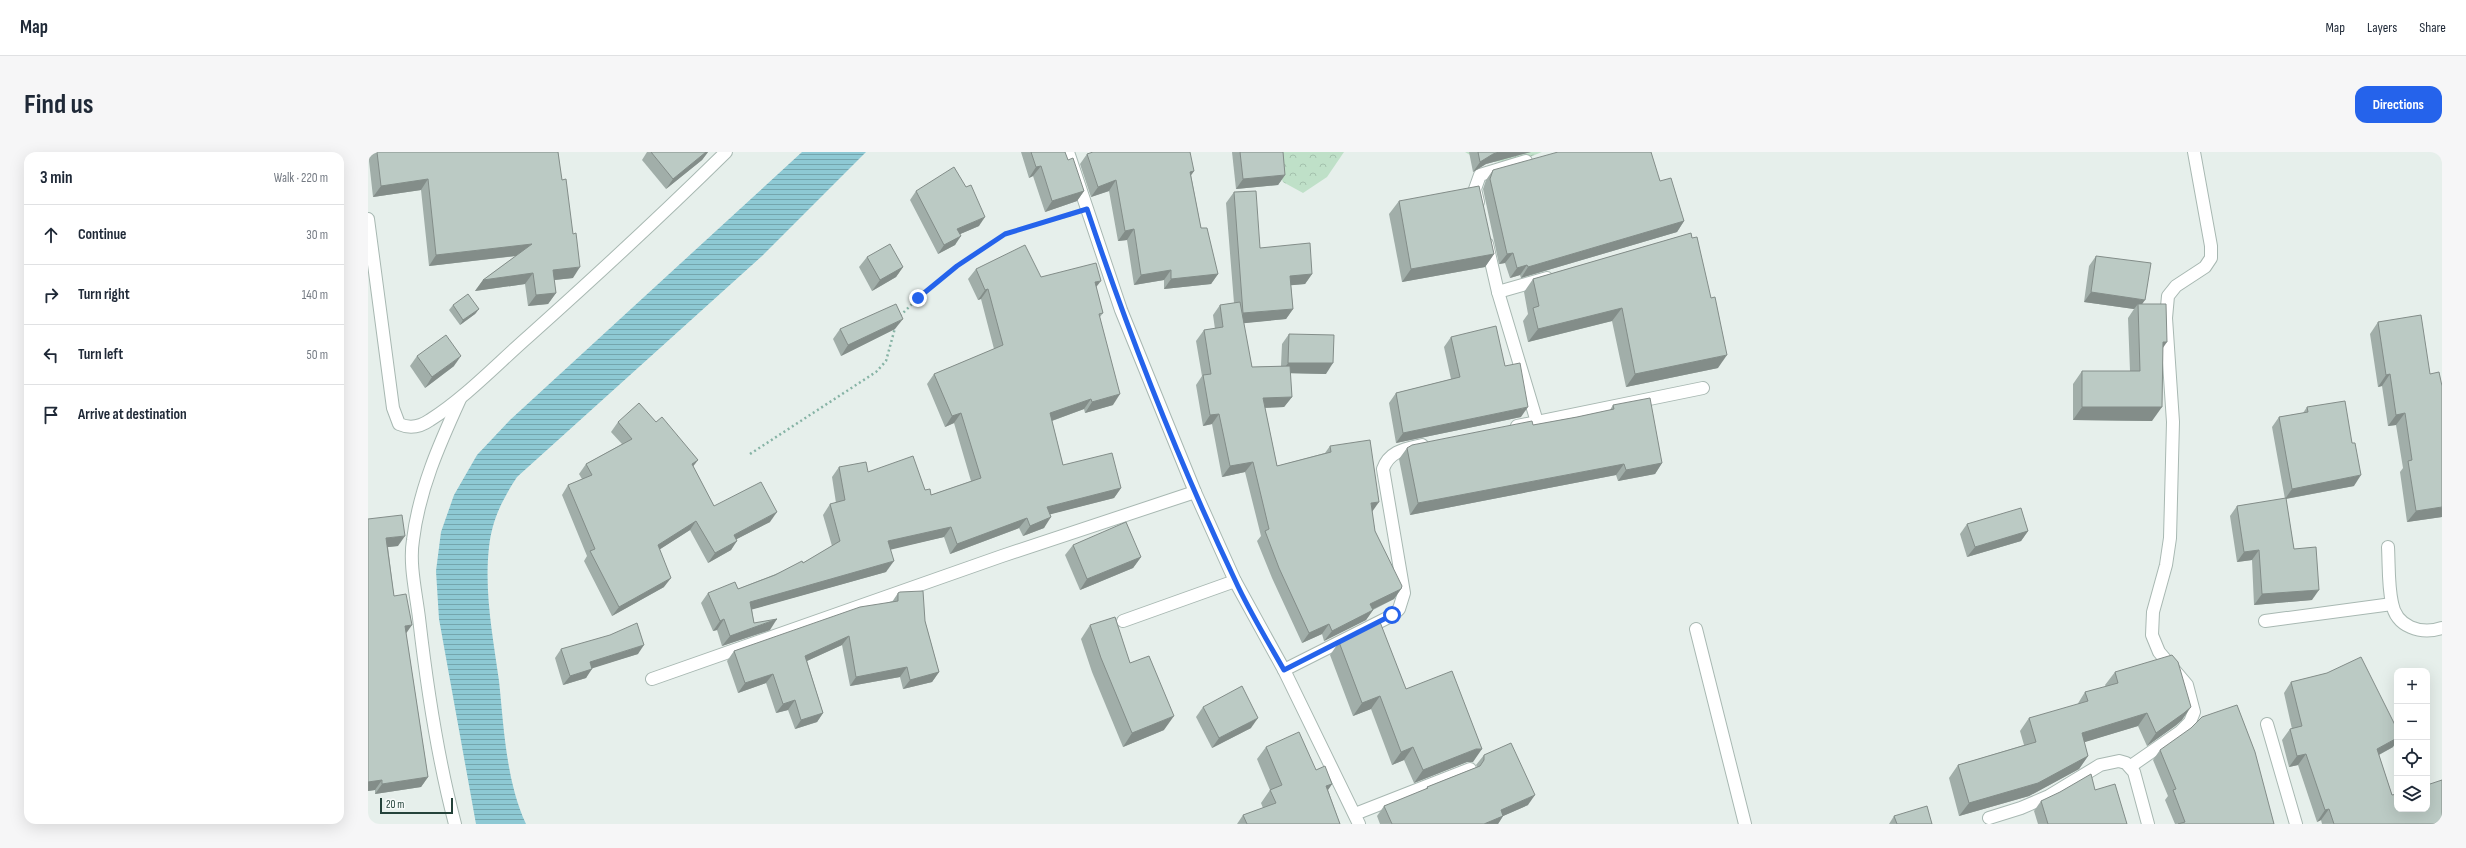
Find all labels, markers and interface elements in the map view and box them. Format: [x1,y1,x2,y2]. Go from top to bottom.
text: Map [20,16,48,39]
text: Map [2325,19,2345,36]
text: Layers [2367,19,2397,36]
text: Share [2419,19,2446,36]
button: Directions [2355,86,2442,123]
text: Find us [24,88,93,121]
text: 3 min [40,168,73,188]
text: Walk · 220 m [274,170,328,186]
icon: ahead [40,224,62,246]
text: Continue [78,225,127,244]
text: 30 m [306,227,328,243]
icon: right [40,284,62,306]
text: Turn right [78,285,130,304]
text: 140 m [302,287,328,303]
route end [909,289,927,307]
icon: left [40,344,62,366]
text: Turn left [78,345,123,364]
text: 50 m [307,347,328,363]
icon: arrive [40,404,62,426]
text: Arrive at destination [78,405,187,424]
route start [1383,606,1401,624]
map controls [2394,668,2430,812]
button: + [2394,668,2430,704]
button: − [2394,704,2430,740]
button: locate [2394,740,2430,776]
button: layers [2394,776,2430,812]
scale bar [380,796,453,815]
text: 20 m [386,798,404,811]

